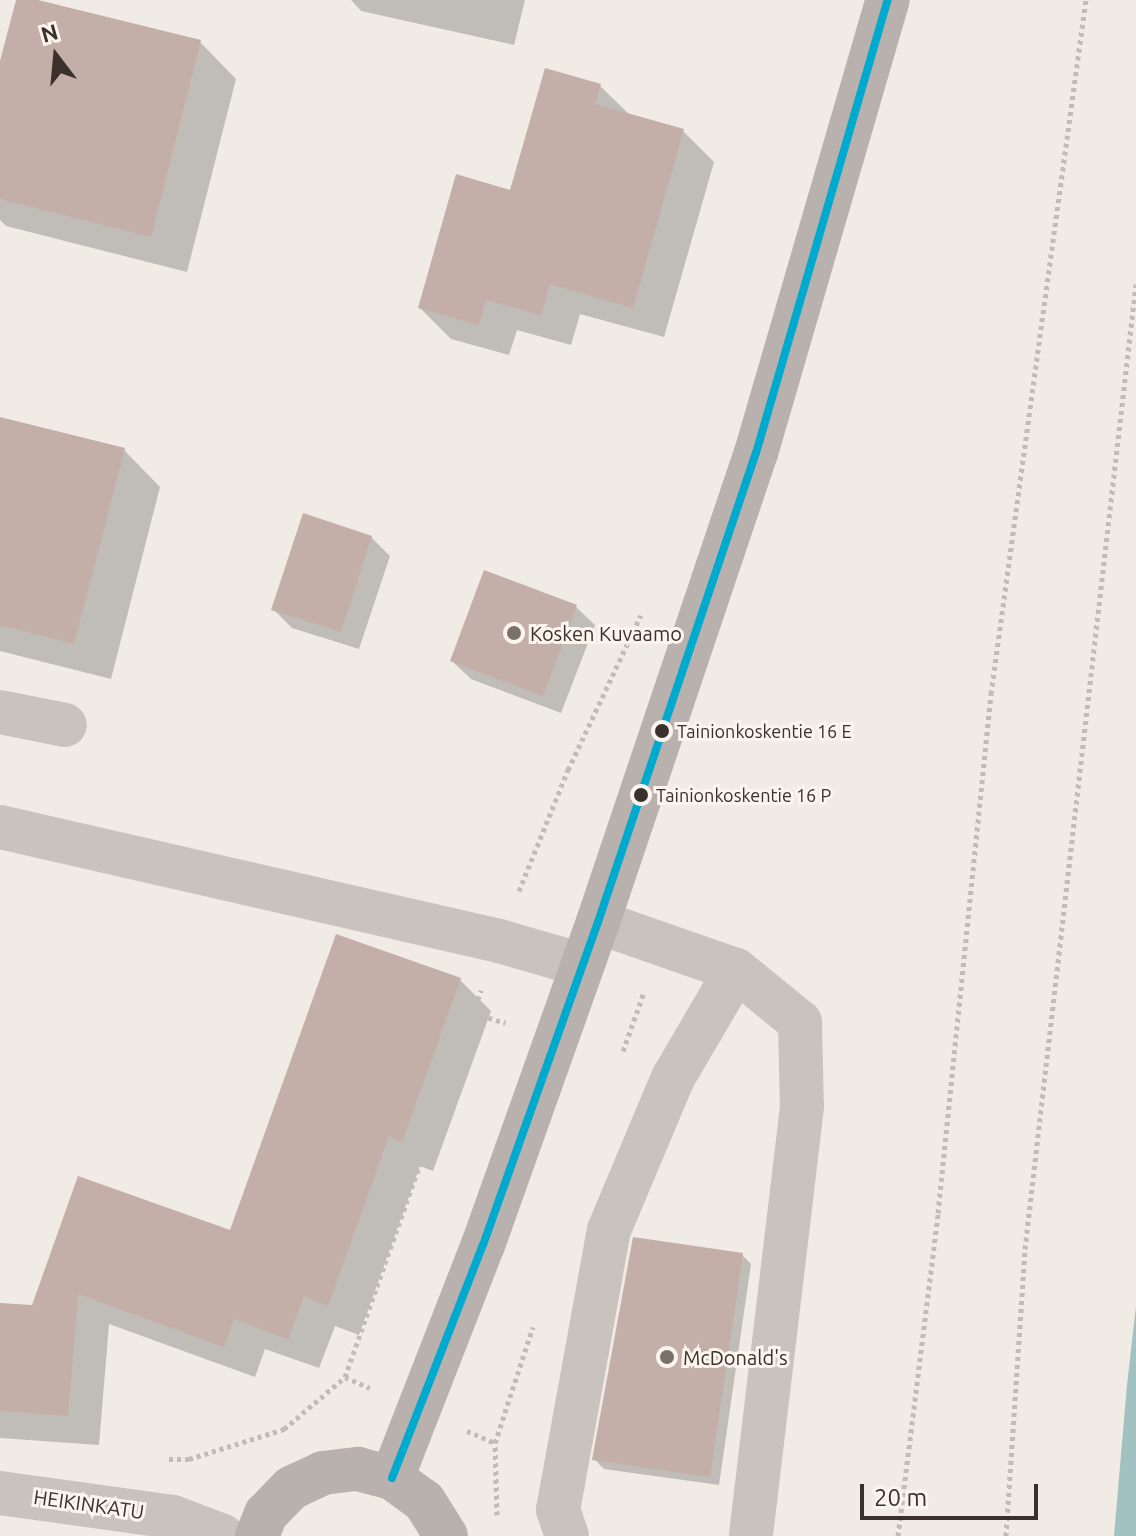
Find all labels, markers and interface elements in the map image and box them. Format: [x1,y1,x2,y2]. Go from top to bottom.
north arrow [16,16,96,96]
text: N [38,18,61,47]
place label: Kosken Kuvaamo [530,621,682,645]
marker: Kosken Kuvaamo [505,624,523,642]
place label: Tainionkoskentie 16 E [677,720,851,742]
marker: Tainionkoskentie 16 E [654,723,670,739]
place label: Tainionkoskentie 16 P [656,784,831,806]
marker: Tainionkoskentie 16 P [633,787,649,803]
place label: McDonald's [683,1345,788,1369]
marker: McDonald's [658,1348,676,1366]
scale bar [864,1468,1042,1518]
street label: HEIKINKATU [32,1484,146,1524]
text: 20 m [874,1484,927,1511]

